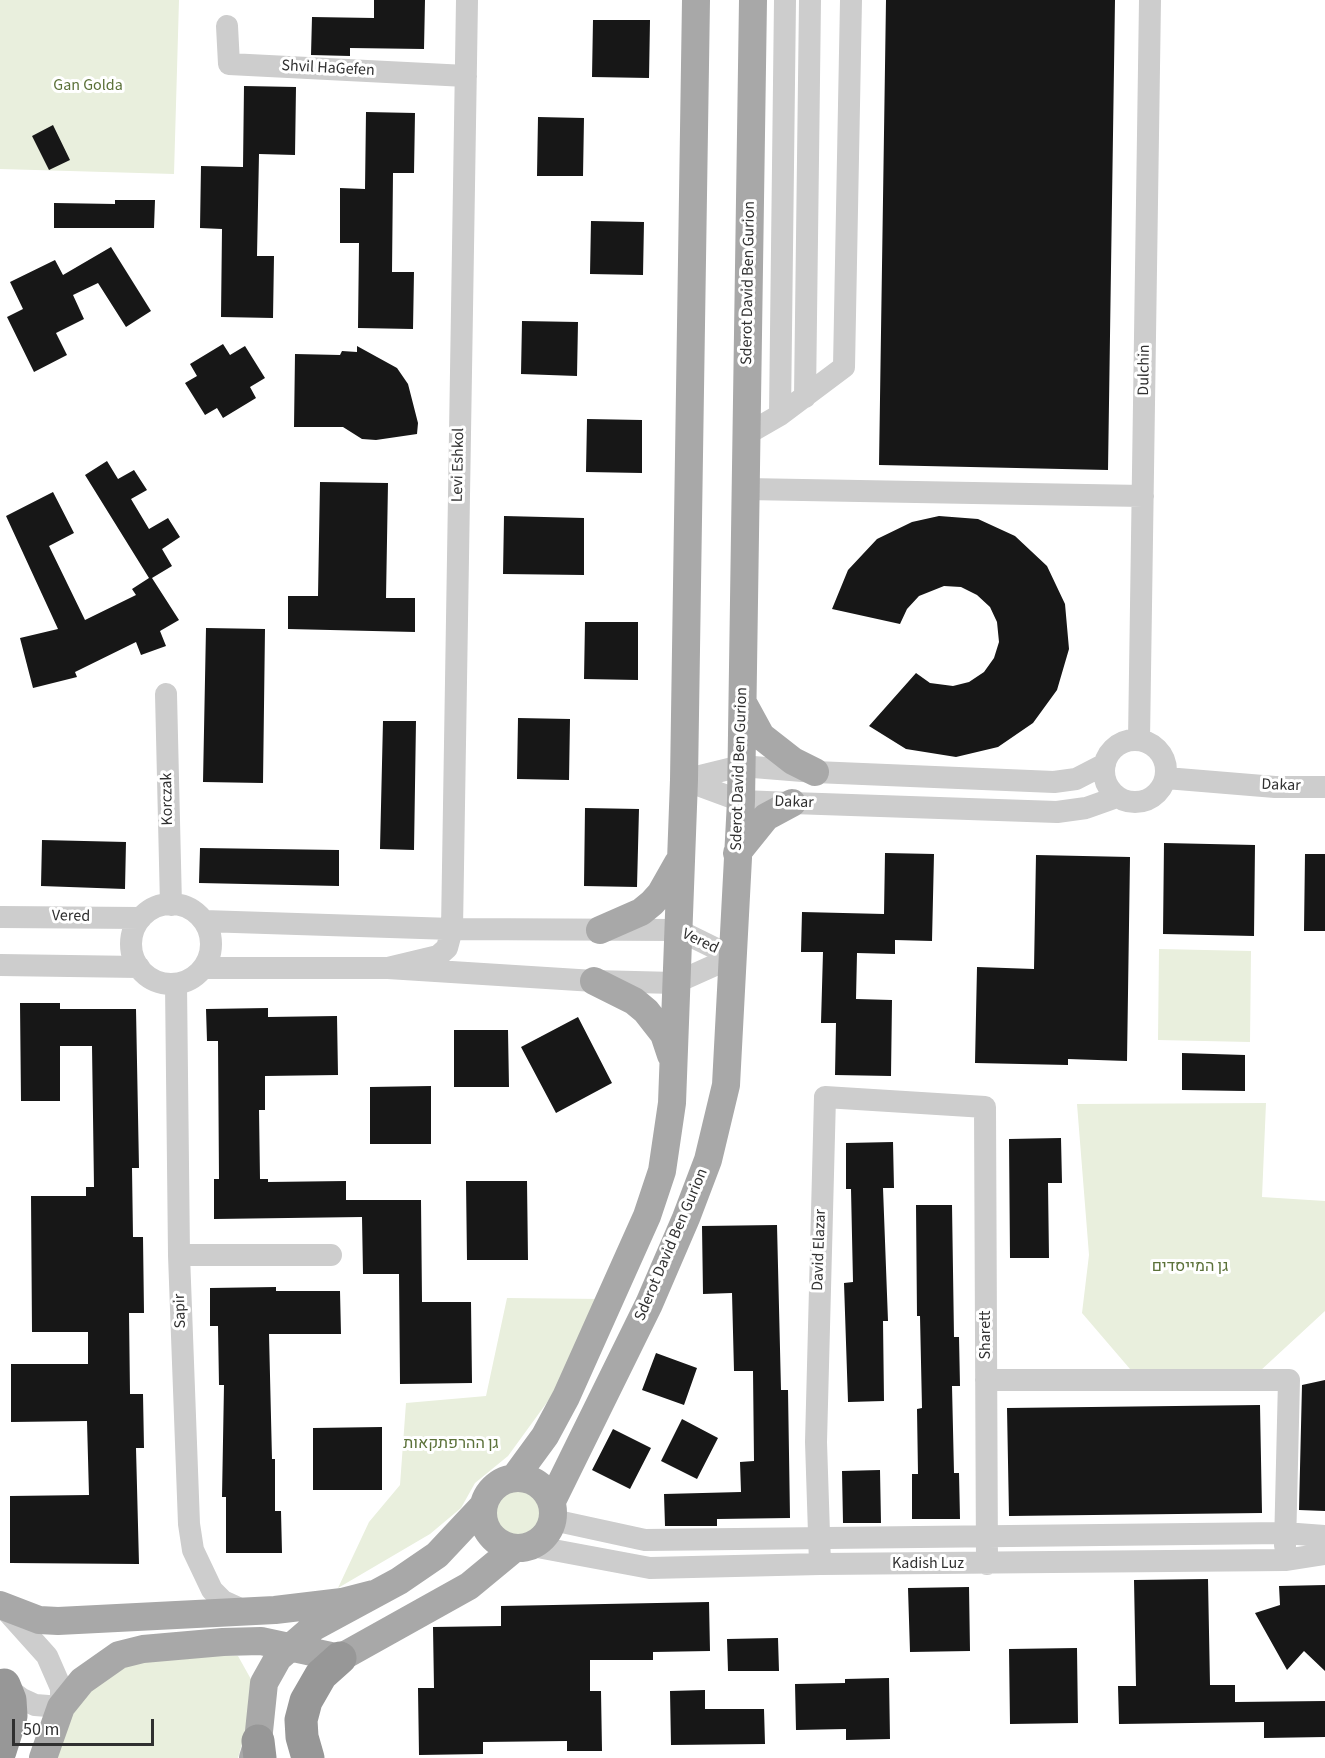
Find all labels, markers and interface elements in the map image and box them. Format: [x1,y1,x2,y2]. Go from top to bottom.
street label: Shvil HaGefen [281,57,375,81]
park label: Gan Golda [53,76,123,96]
street label: Sderot David Ben Gurion [738,201,760,365]
street label: Dulchin [1135,344,1155,396]
street label: Levi Eshkol [449,428,469,502]
street label: Sderot David Ben Gurion [728,687,752,851]
street label: Korczak [158,772,178,826]
street label: Dakar [1261,776,1301,796]
street label: Dakar [774,793,814,813]
street label: Vered [52,907,90,927]
street label: Vered [679,925,721,959]
street label: Sderot David Ben Gurion [631,1166,713,1324]
street label: David Elazar [809,1209,831,1291]
park label: גן המייסדים [1152,1257,1228,1277]
street label: Sapir [171,1293,191,1329]
street label: Sharett [976,1311,996,1359]
park label: גן ההרפתקאות [403,1434,499,1454]
street label: Kadish Luz [892,1554,964,1574]
scale bar [15,1707,158,1745]
text: 50 m [23,1717,59,1742]

